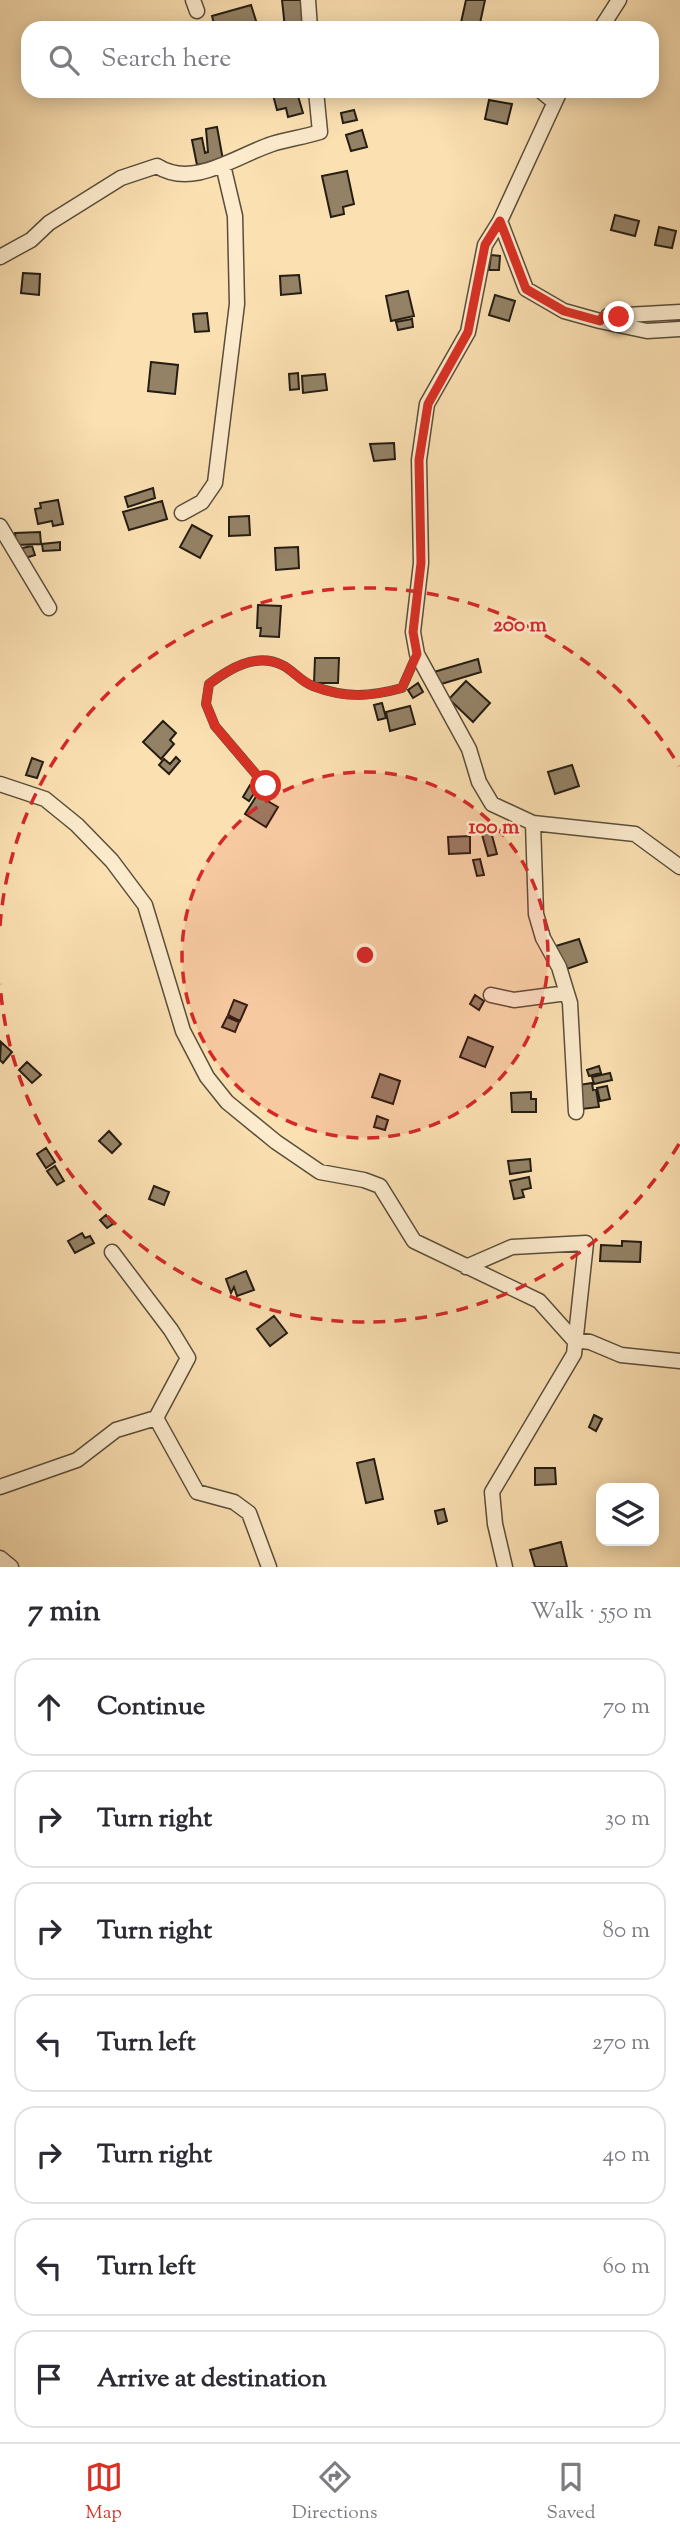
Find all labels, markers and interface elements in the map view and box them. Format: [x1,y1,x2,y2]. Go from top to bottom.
search box [21,21,659,98]
icon: search [45,41,83,79]
text: Search here [101,41,231,78]
route end [603,301,634,332]
text: 200 m [493,611,548,641]
route start [250,770,281,801]
text: 100 m [469,813,520,843]
centre of rings [353,943,377,967]
map controls [596,1483,659,1546]
button: layers [596,1483,659,1546]
text: 7 min [28,1591,100,1634]
text: Walk · 550 m [530,1596,652,1629]
icon: ahead [30,1688,68,1726]
text: Continue [97,1689,205,1726]
text: 70 m [603,1691,650,1724]
icon: right [30,1800,68,1838]
text: Turn right [97,1801,212,1838]
text: 30 m [605,1803,650,1836]
icon: right [30,1912,68,1950]
text: Turn right [97,1913,212,1950]
text: 80 m [602,1915,650,1948]
icon: left [30,2024,68,2062]
text: Turn left [97,2025,196,2062]
text: 270 m [592,2027,650,2060]
icon: right [30,2136,68,2174]
text: Turn right [97,2137,212,2174]
text: 40 m [603,2139,650,2172]
icon: left [30,2248,68,2286]
text: Turn left [97,2249,196,2286]
text: 60 m [602,2251,650,2284]
icon: arrive [30,2360,68,2398]
text: Arrive at destination [97,2361,327,2398]
tab: Map [85,2458,123,2527]
tab: Directions [292,2458,377,2527]
tab: Saved [547,2458,595,2527]

